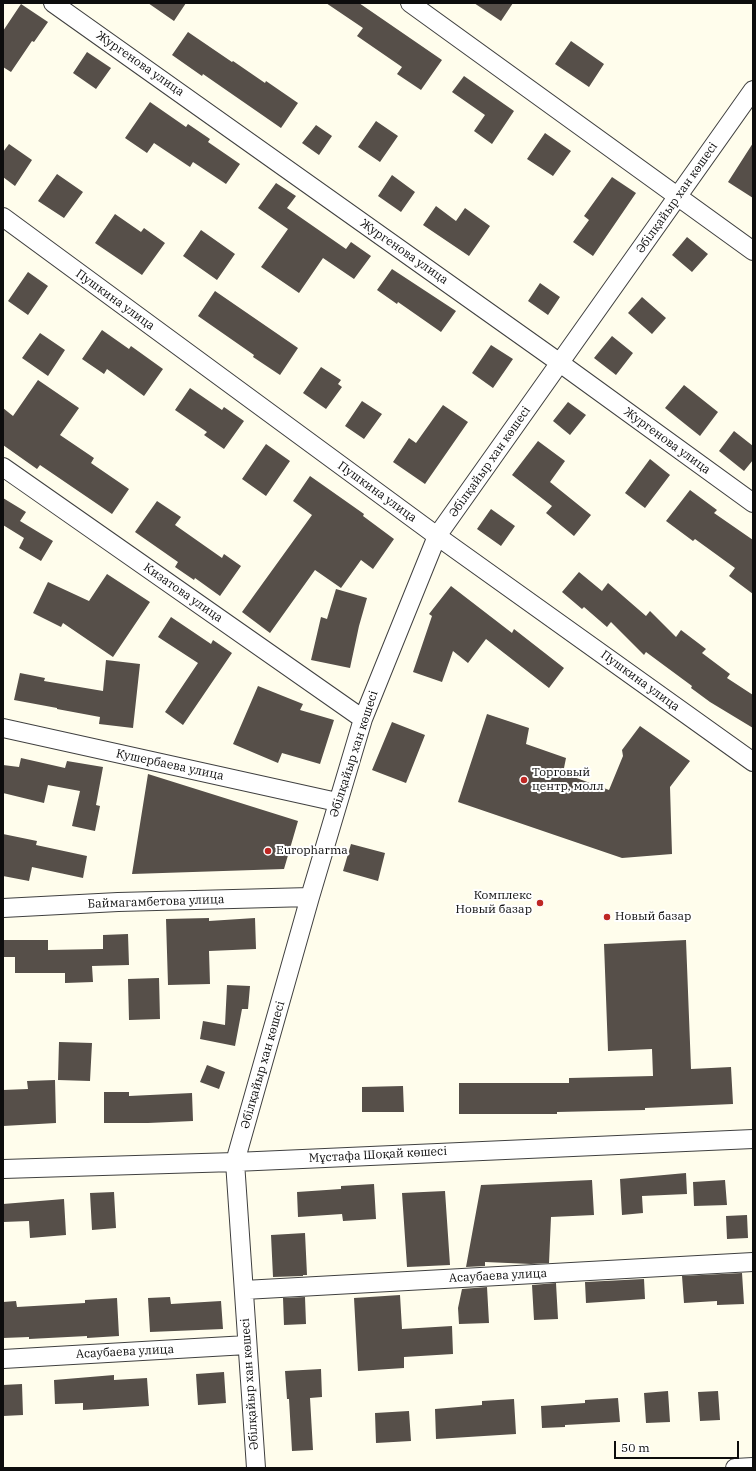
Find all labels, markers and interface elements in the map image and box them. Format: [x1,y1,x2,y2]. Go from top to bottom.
street label: Жургенова улица [93,28,187,100]
street label: Әбілқайыр хан көшесі [633,140,721,256]
street label: Жургенова улица [357,216,451,288]
street label: Пушкина улица [73,267,157,333]
street label: Әбілқайыр хан көшесі [446,404,534,520]
street label: Жургенова улица [621,405,713,477]
street label: Пушкина улица [335,459,419,525]
street label: Кизатова улица [141,560,225,626]
street label: Пушкина улица [598,648,682,714]
street label: Әбілқайыр хан көшесі [327,689,381,819]
street label: Кушербаева улица [115,747,225,783]
place label: Торговый центр, молл [532,766,604,794]
marker: Торговый центр, молл [519,775,529,785]
place label: Europharma [276,844,348,858]
marker: Europharma [263,846,273,856]
place label: Комплекс Новый базар [456,889,532,917]
street label: Баймагамбетова улица [87,892,225,912]
marker: Комплекс Новый базар [535,898,545,908]
place label: Новый базар [615,910,691,924]
marker: Новый базар [602,912,612,922]
street label: Әбілқайыр хан көшесі [238,1000,288,1130]
street label: Мұстафа Шоқай көшесі [309,1144,447,1166]
street label: Асаубаева улица [448,1266,548,1286]
street label: Әбілқайыр хан көшесі [238,1318,262,1450]
street label: Асаубаева улица [75,1342,175,1362]
scale bar [616,1433,741,1459]
text: 50 m [621,1440,650,1455]

